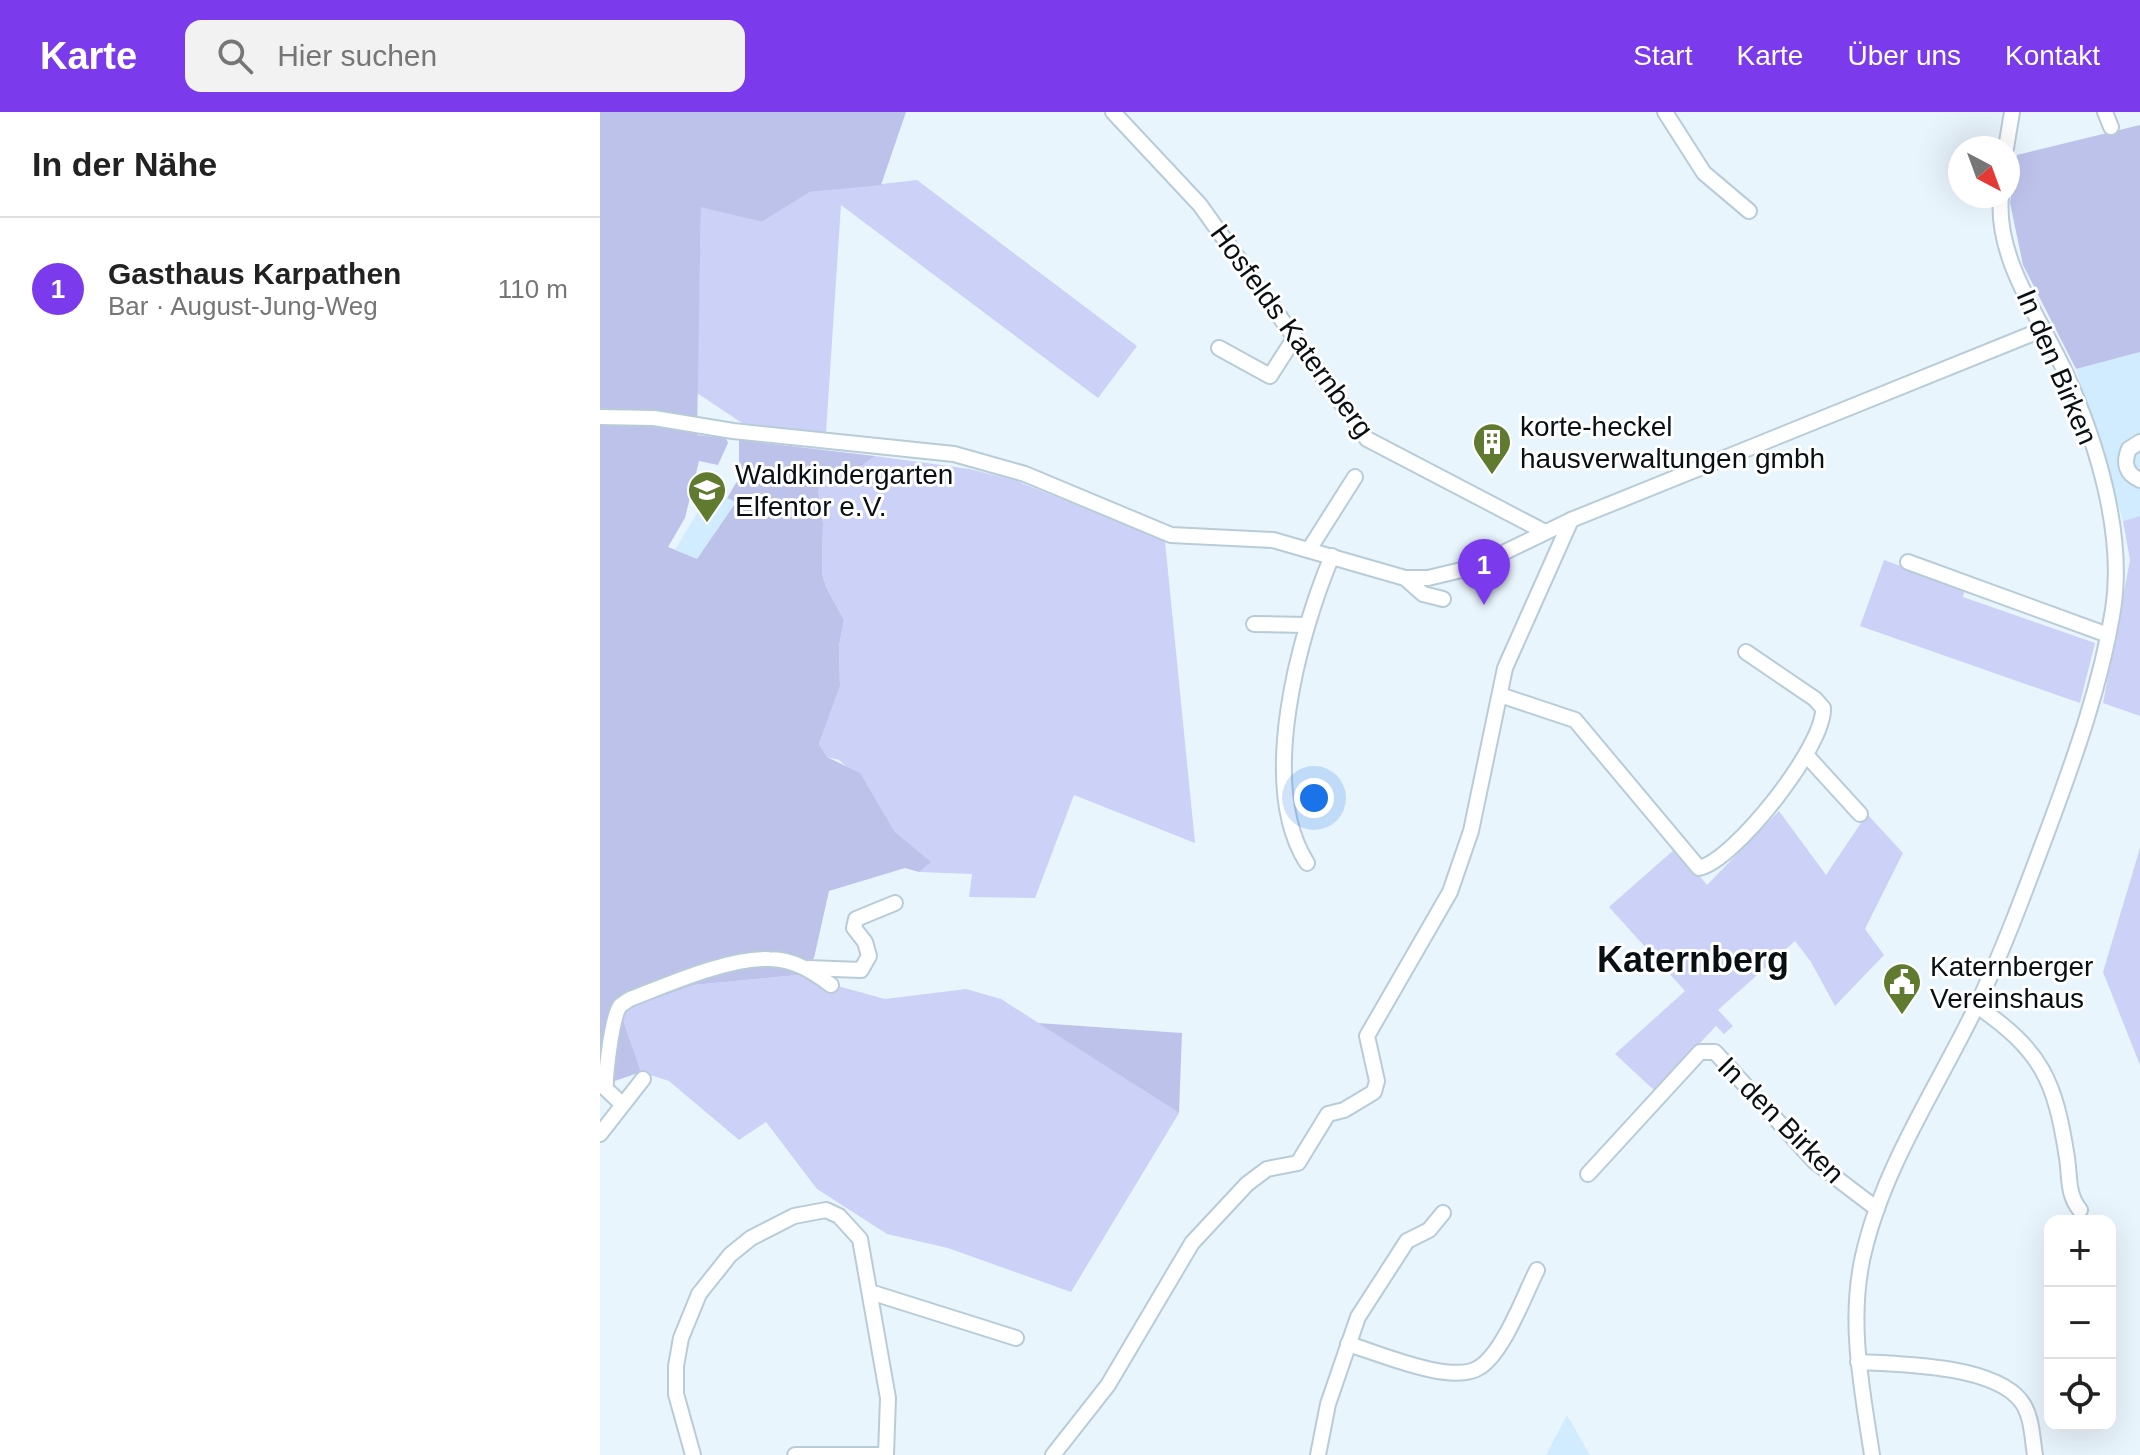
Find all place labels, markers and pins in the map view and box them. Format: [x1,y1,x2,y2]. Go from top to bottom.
place label: korte-heckel hausverwaltungen gmbh [1520,411,1825,474]
building icon: korte-heckel hausverwaltungen gmbh [1471,421,1513,476]
place label: Waldkindergarten Elfentor e.V. [735,459,953,522]
school or university icon: Waldkindergarten Elfentor e.V. [686,469,728,524]
pin: 1 [1458,539,1510,605]
place label: Katernberger Vereinshaus [1930,951,2093,1014]
public building icon: Katernberger Vereinshaus [1881,961,1923,1016]

